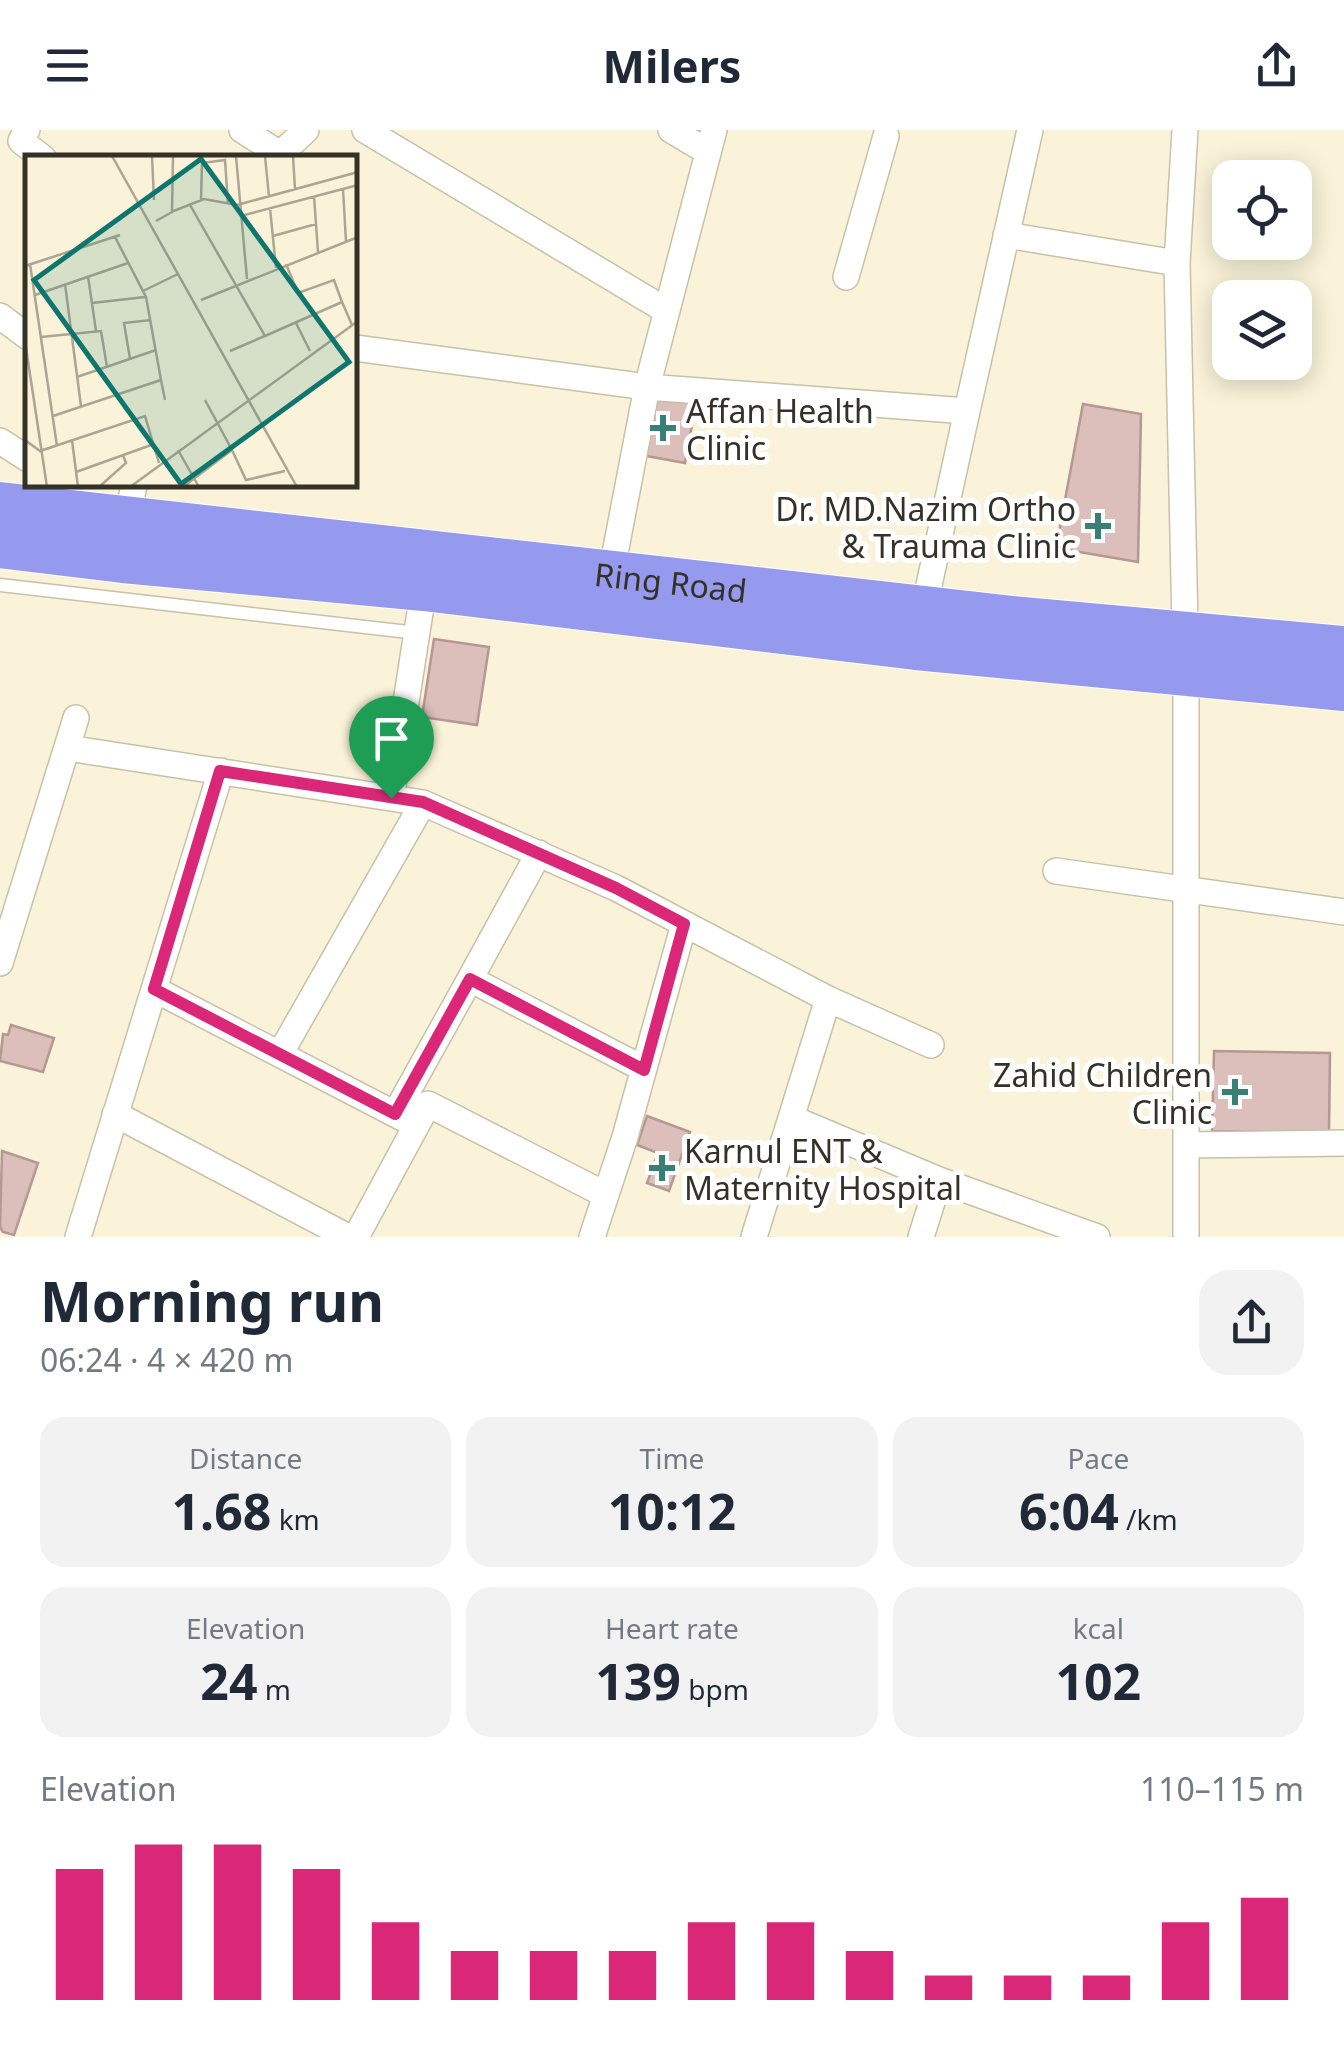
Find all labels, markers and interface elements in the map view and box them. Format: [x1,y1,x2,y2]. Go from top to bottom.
text: Milers [603,35,741,96]
icon: menu [40,38,95,93]
icon: share [1249,38,1304,93]
inset map [25,155,358,488]
map controls [1212,160,1312,380]
button: locate [1212,160,1312,260]
button: layers [1212,280,1312,380]
place label: Affan Health Clinic [686,389,874,469]
marker: Affan Health Clinic [650,415,676,441]
place label: Dr. MD.Nazim Ortho & Trauma Clinic [775,487,1076,567]
marker: Dr. MD.Nazim Ortho & Trauma Clinic [1085,513,1111,539]
street label: Ring Road [592,552,749,611]
pin [349,696,434,799]
icon: arrive [364,711,419,766]
place label: Zahid Children Clinic [993,1053,1212,1133]
marker: Zahid Children Clinic [1222,1079,1248,1105]
place label: Karnul ENT & Maternity Hospital [684,1129,962,1209]
marker: Karnul ENT & Maternity Hospital [649,1155,675,1181]
text: Morning run [40,1263,384,1338]
button: share [1199,1270,1304,1375]
text: 06:24 · 4 × 420 m [40,1338,293,1381]
text: Distance [189,1439,302,1477]
text: Time [640,1439,704,1477]
text: Pace [1067,1439,1129,1477]
text: 1.68 [172,1477,271,1545]
text: 10:12 [608,1477,736,1545]
text: 6:04 [1019,1477,1119,1545]
text: km [271,1500,320,1538]
text: /km [1119,1500,1178,1538]
text: Elevation [186,1609,305,1647]
text: Heart rate [605,1609,739,1647]
text: kcal [1073,1609,1124,1647]
text: 24 [200,1647,258,1715]
text: 139 [595,1647,681,1715]
text: 102 [1055,1647,1141,1715]
text: m [258,1670,291,1708]
text: bpm [681,1670,749,1708]
text: Elevation [40,1767,177,1810]
text: 110–115 m [1140,1767,1304,1810]

